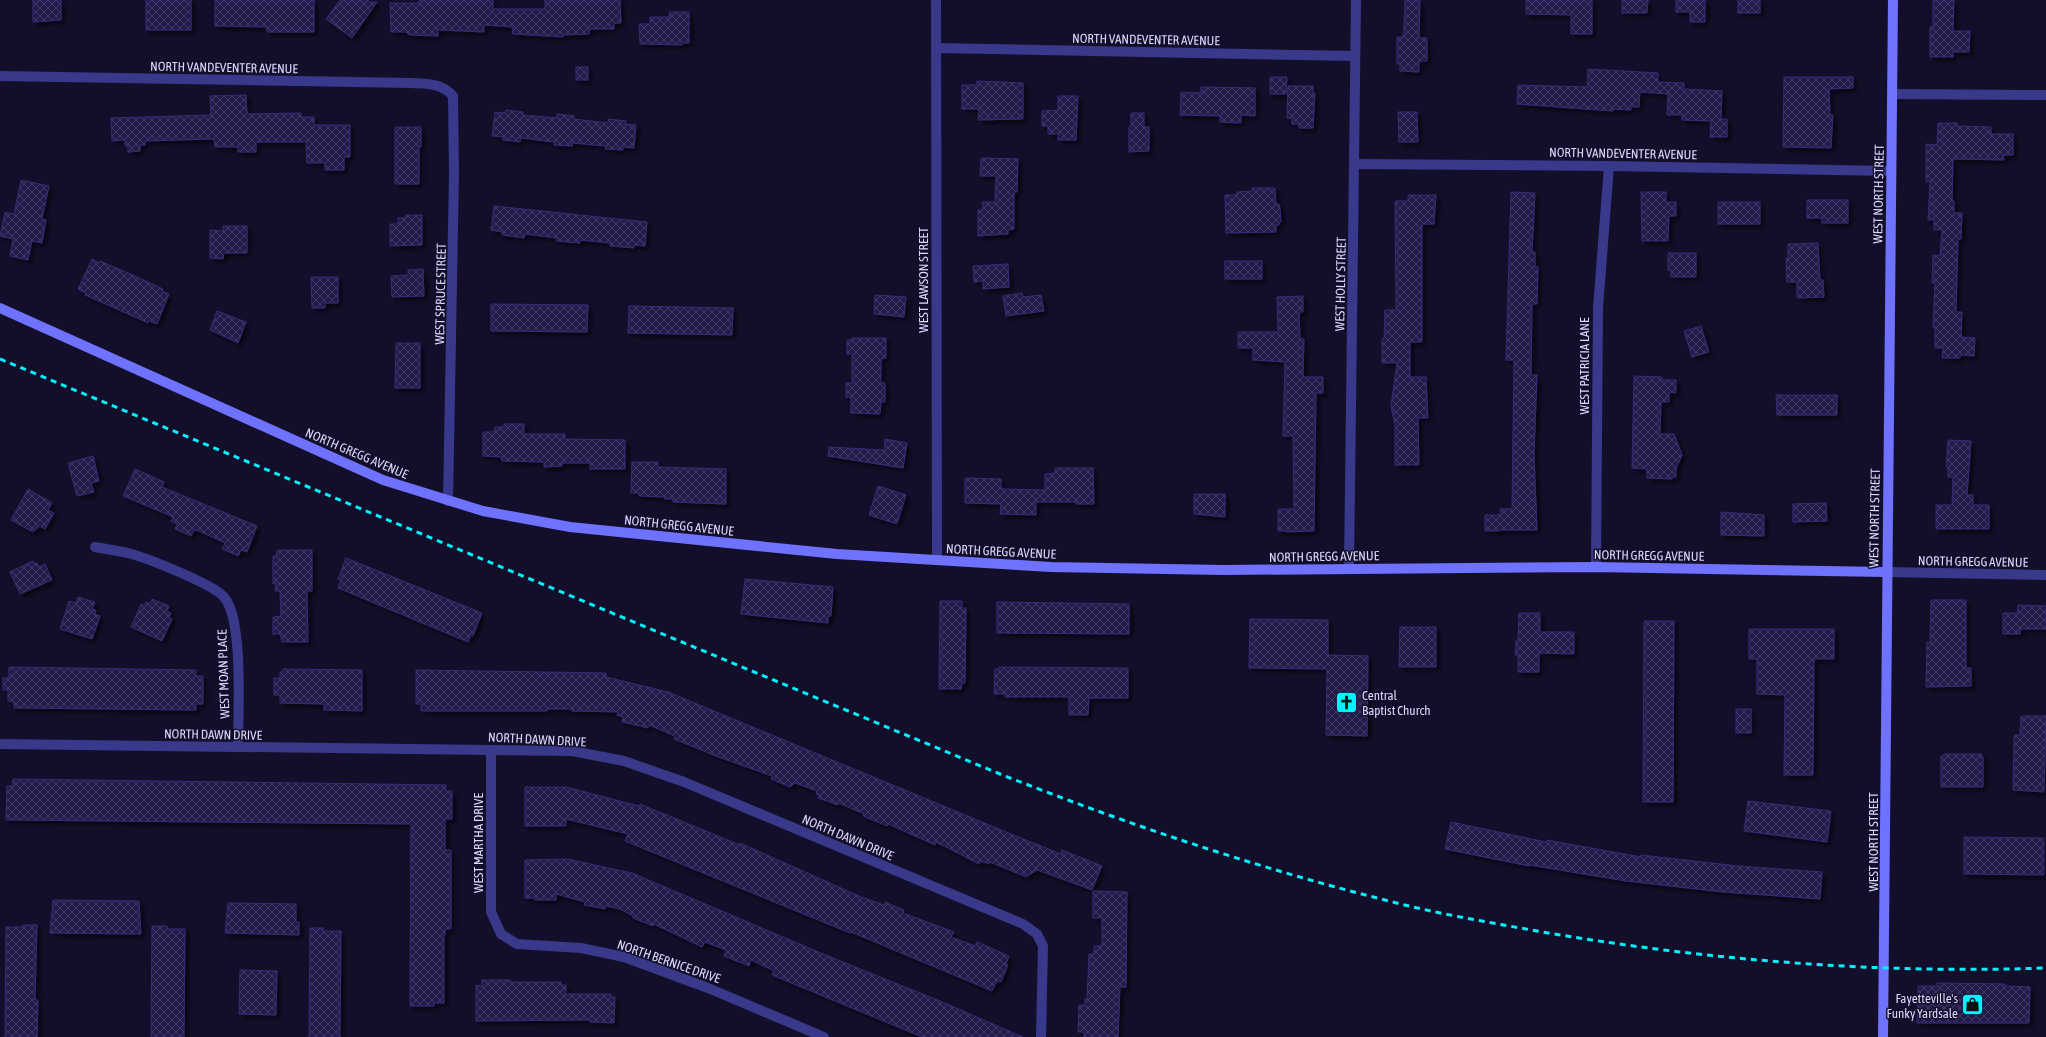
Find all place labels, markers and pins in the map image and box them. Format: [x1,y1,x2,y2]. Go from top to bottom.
place label: Central Baptist Church [1362,688,1431,718]
church icon: Central Baptist Church [1334,689,1360,715]
place label: Fayetteville's Funky Yardsale [1887,991,1958,1021]
shop icon: Fayetteville's Funky Yardsale [1960,992,1986,1018]

